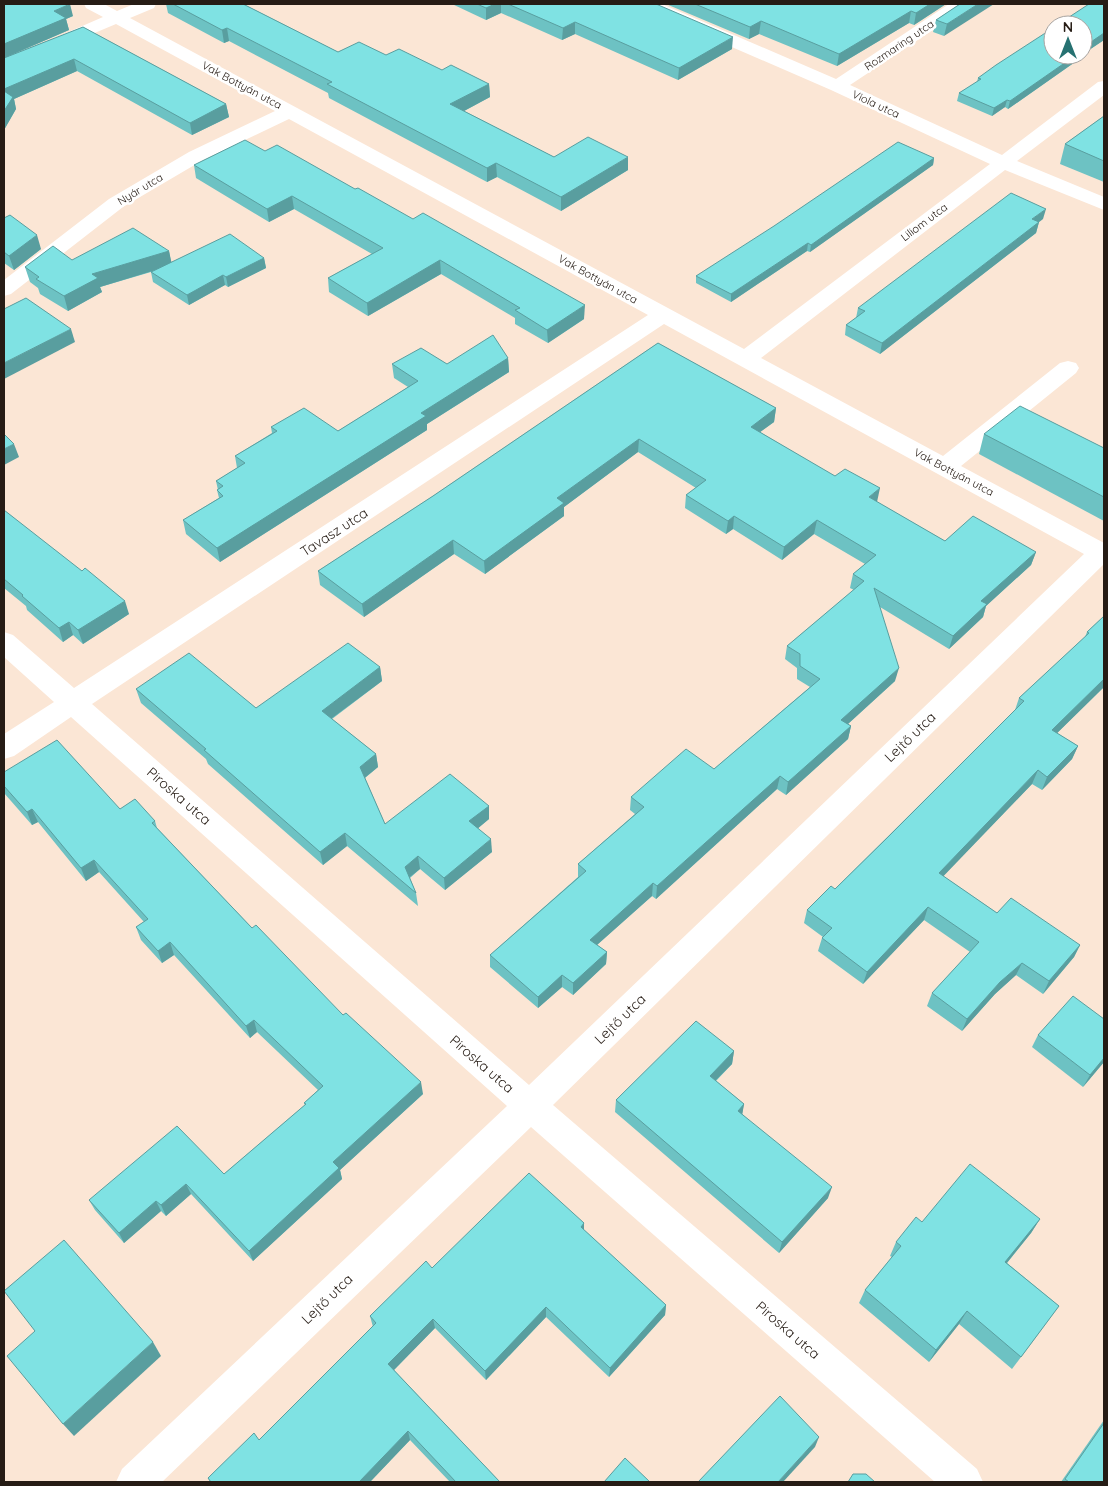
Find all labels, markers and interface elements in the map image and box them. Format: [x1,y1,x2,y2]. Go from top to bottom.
north arrow [1043,15,1093,65]
street label: Rozmaring utca [862,17,936,73]
text: N [1063,18,1073,36]
street label: Vak Bottyán utca [200,58,284,112]
street label: Viola utca [850,87,902,121]
street label: Nyár utca [115,170,165,208]
street label: Liliom utca [898,200,950,244]
street label: Vak Bottyán utca [556,251,640,307]
street label: Vak Bottyán utca [912,445,996,499]
street label: Tavasz utca [297,504,371,560]
street label: Lejtő utca [881,708,939,766]
street label: Piroska utca [143,763,215,829]
street label: Lejtő utca [591,990,649,1048]
street label: Piroska utca [446,1031,518,1097]
street label: Lejtő utca [298,1270,356,1328]
street label: Piroska utca [752,1297,824,1363]

